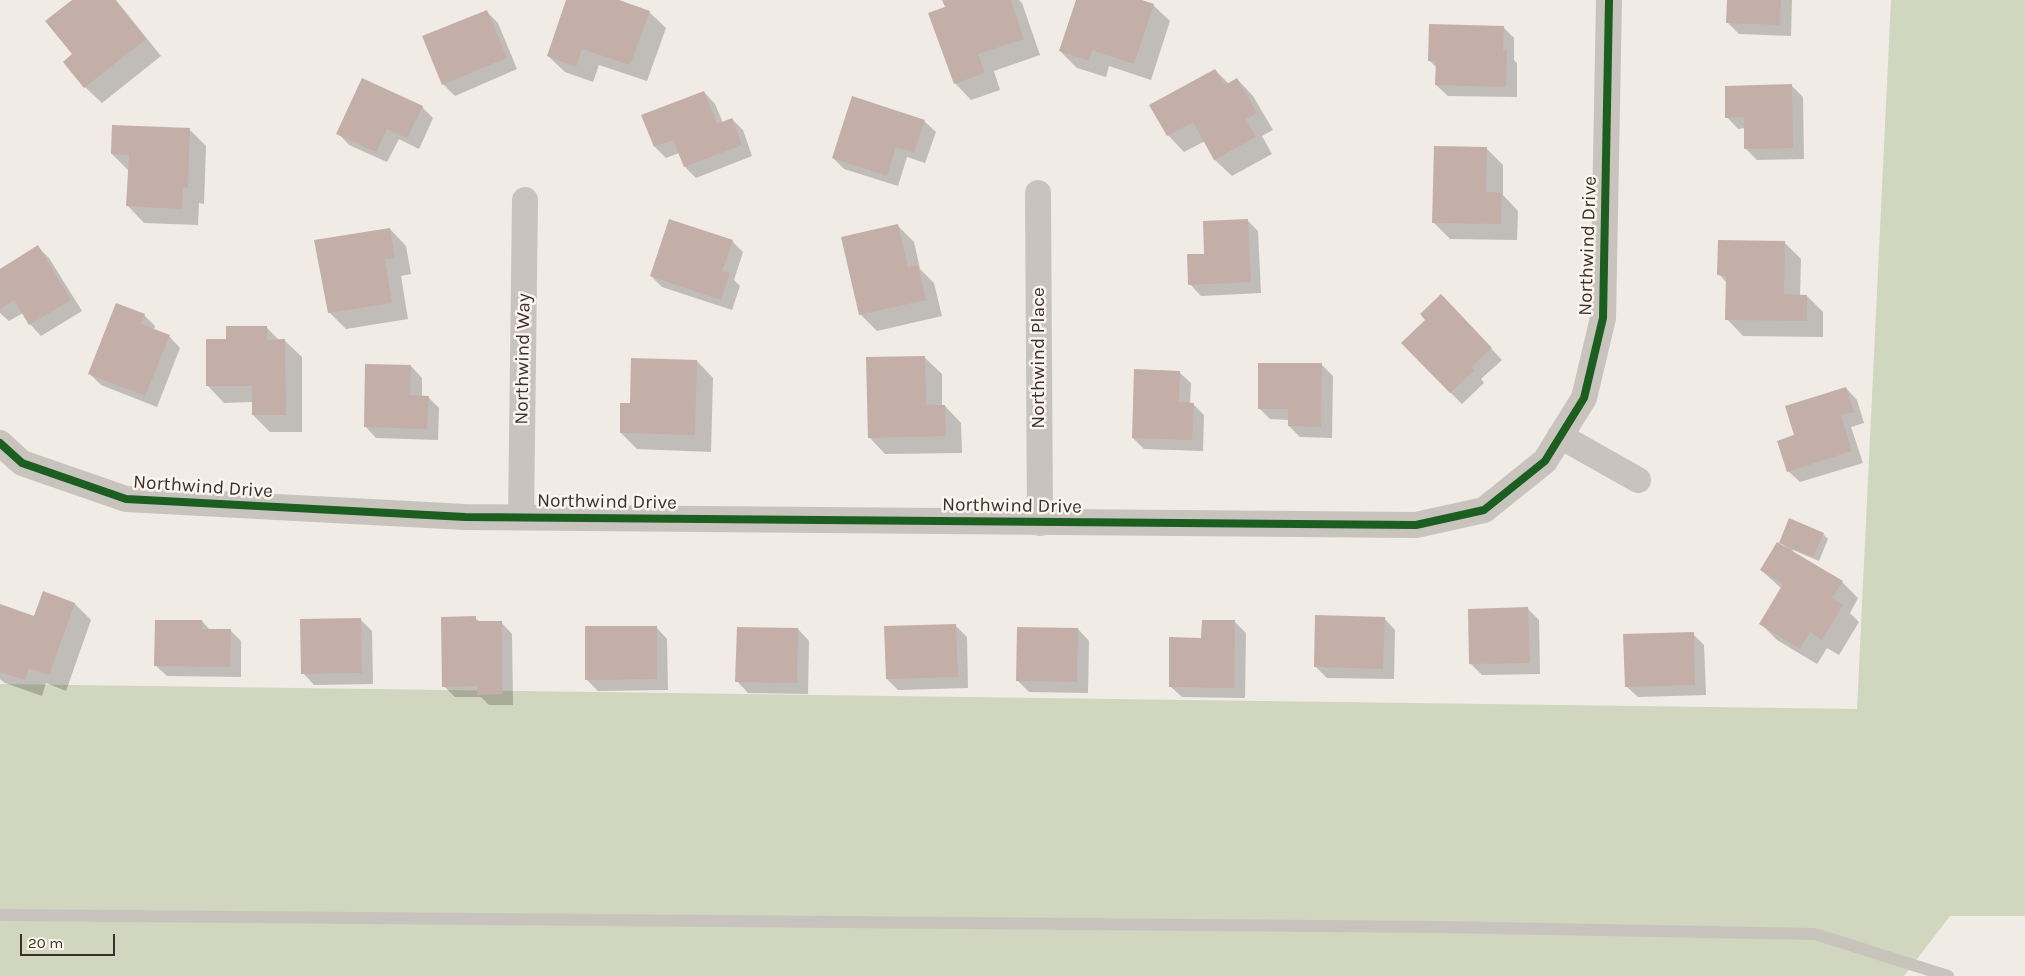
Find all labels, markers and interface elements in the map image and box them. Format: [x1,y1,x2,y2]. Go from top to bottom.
street label: Northwind Drive [1574,176,1602,316]
street label: Northwind Place [1028,287,1050,429]
street label: Northwind Way [510,293,536,425]
street label: Northwind Drive [132,471,274,503]
street label: Northwind Drive [537,489,677,515]
street label: Northwind Drive [942,493,1082,519]
scale bar [22,924,118,956]
text: 20 m [28,934,63,952]

